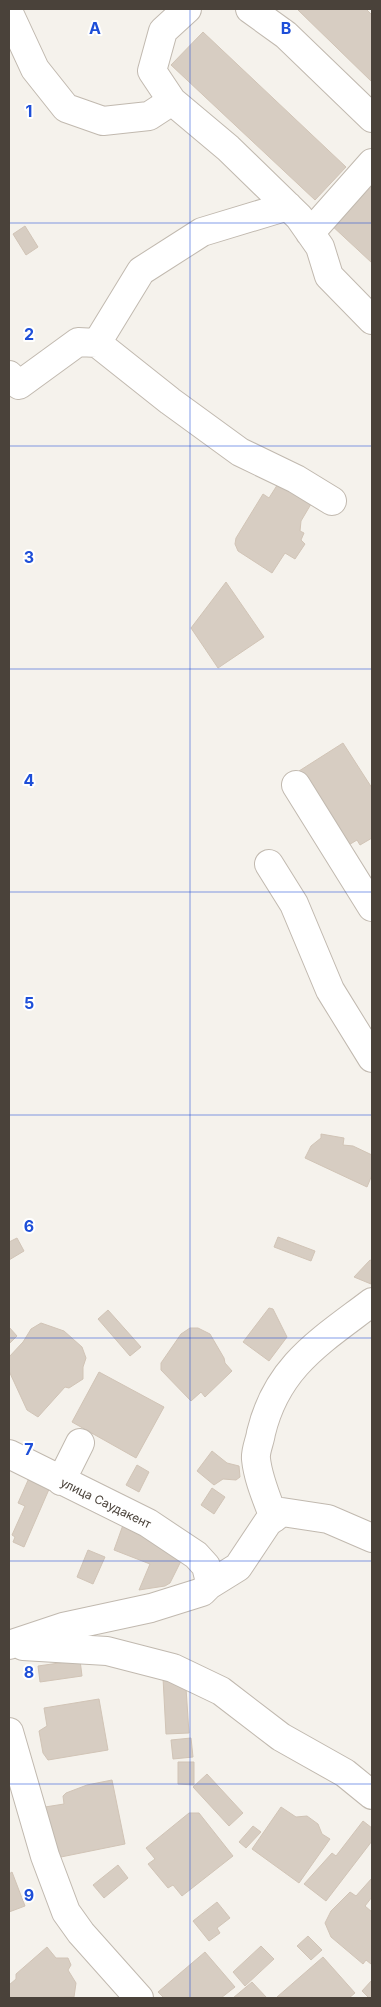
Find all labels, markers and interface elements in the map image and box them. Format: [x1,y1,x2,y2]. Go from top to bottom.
text: A [89,18,101,38]
text: B [281,18,291,38]
text: 1 [26,101,32,121]
text: 2 [24,324,34,344]
text: 3 [24,547,34,567]
text: 4 [24,770,35,790]
text: 5 [24,993,34,1013]
text: 6 [24,1216,34,1236]
text: 7 [24,1439,34,1459]
street label: улица Саудакент [58,1475,154,1532]
text: 8 [24,1662,34,1682]
text: 9 [24,1885,34,1905]

